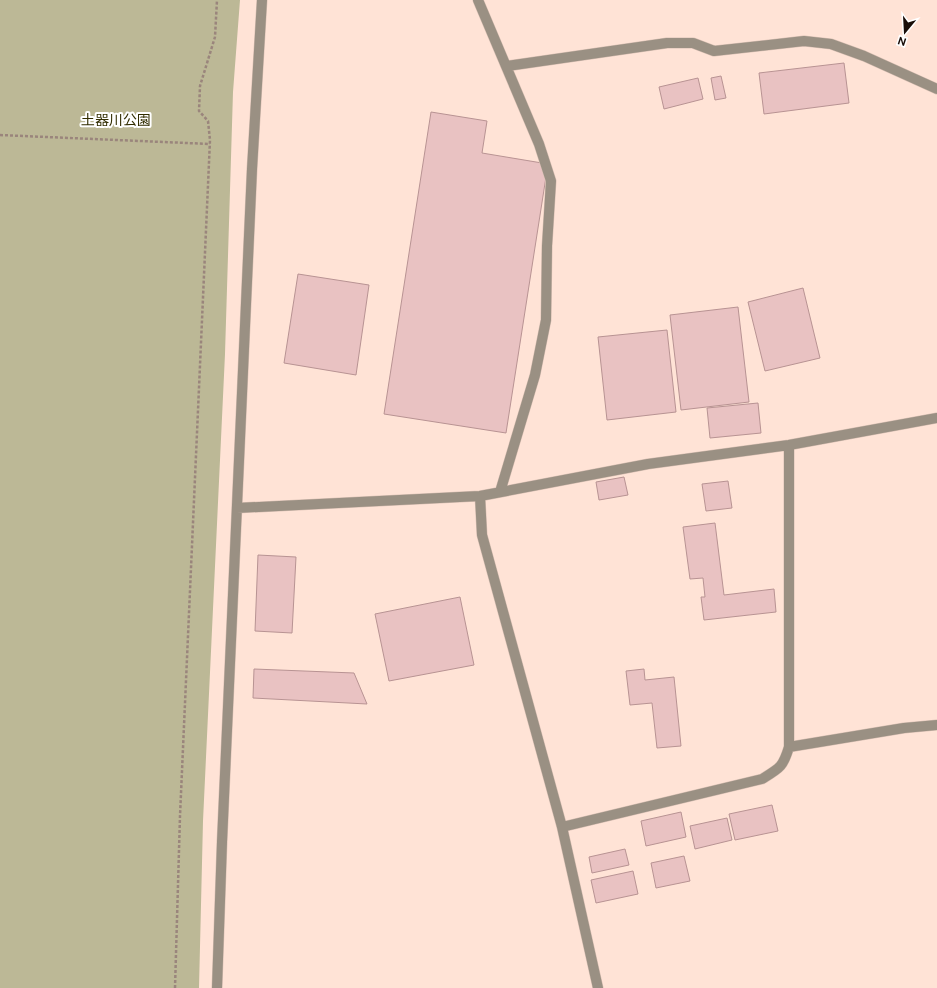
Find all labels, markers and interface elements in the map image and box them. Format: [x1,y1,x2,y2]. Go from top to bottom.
north arrow [885,12,925,52]
text: N [896,34,908,49]
park label: 土器川公園 [81,111,151,129]

